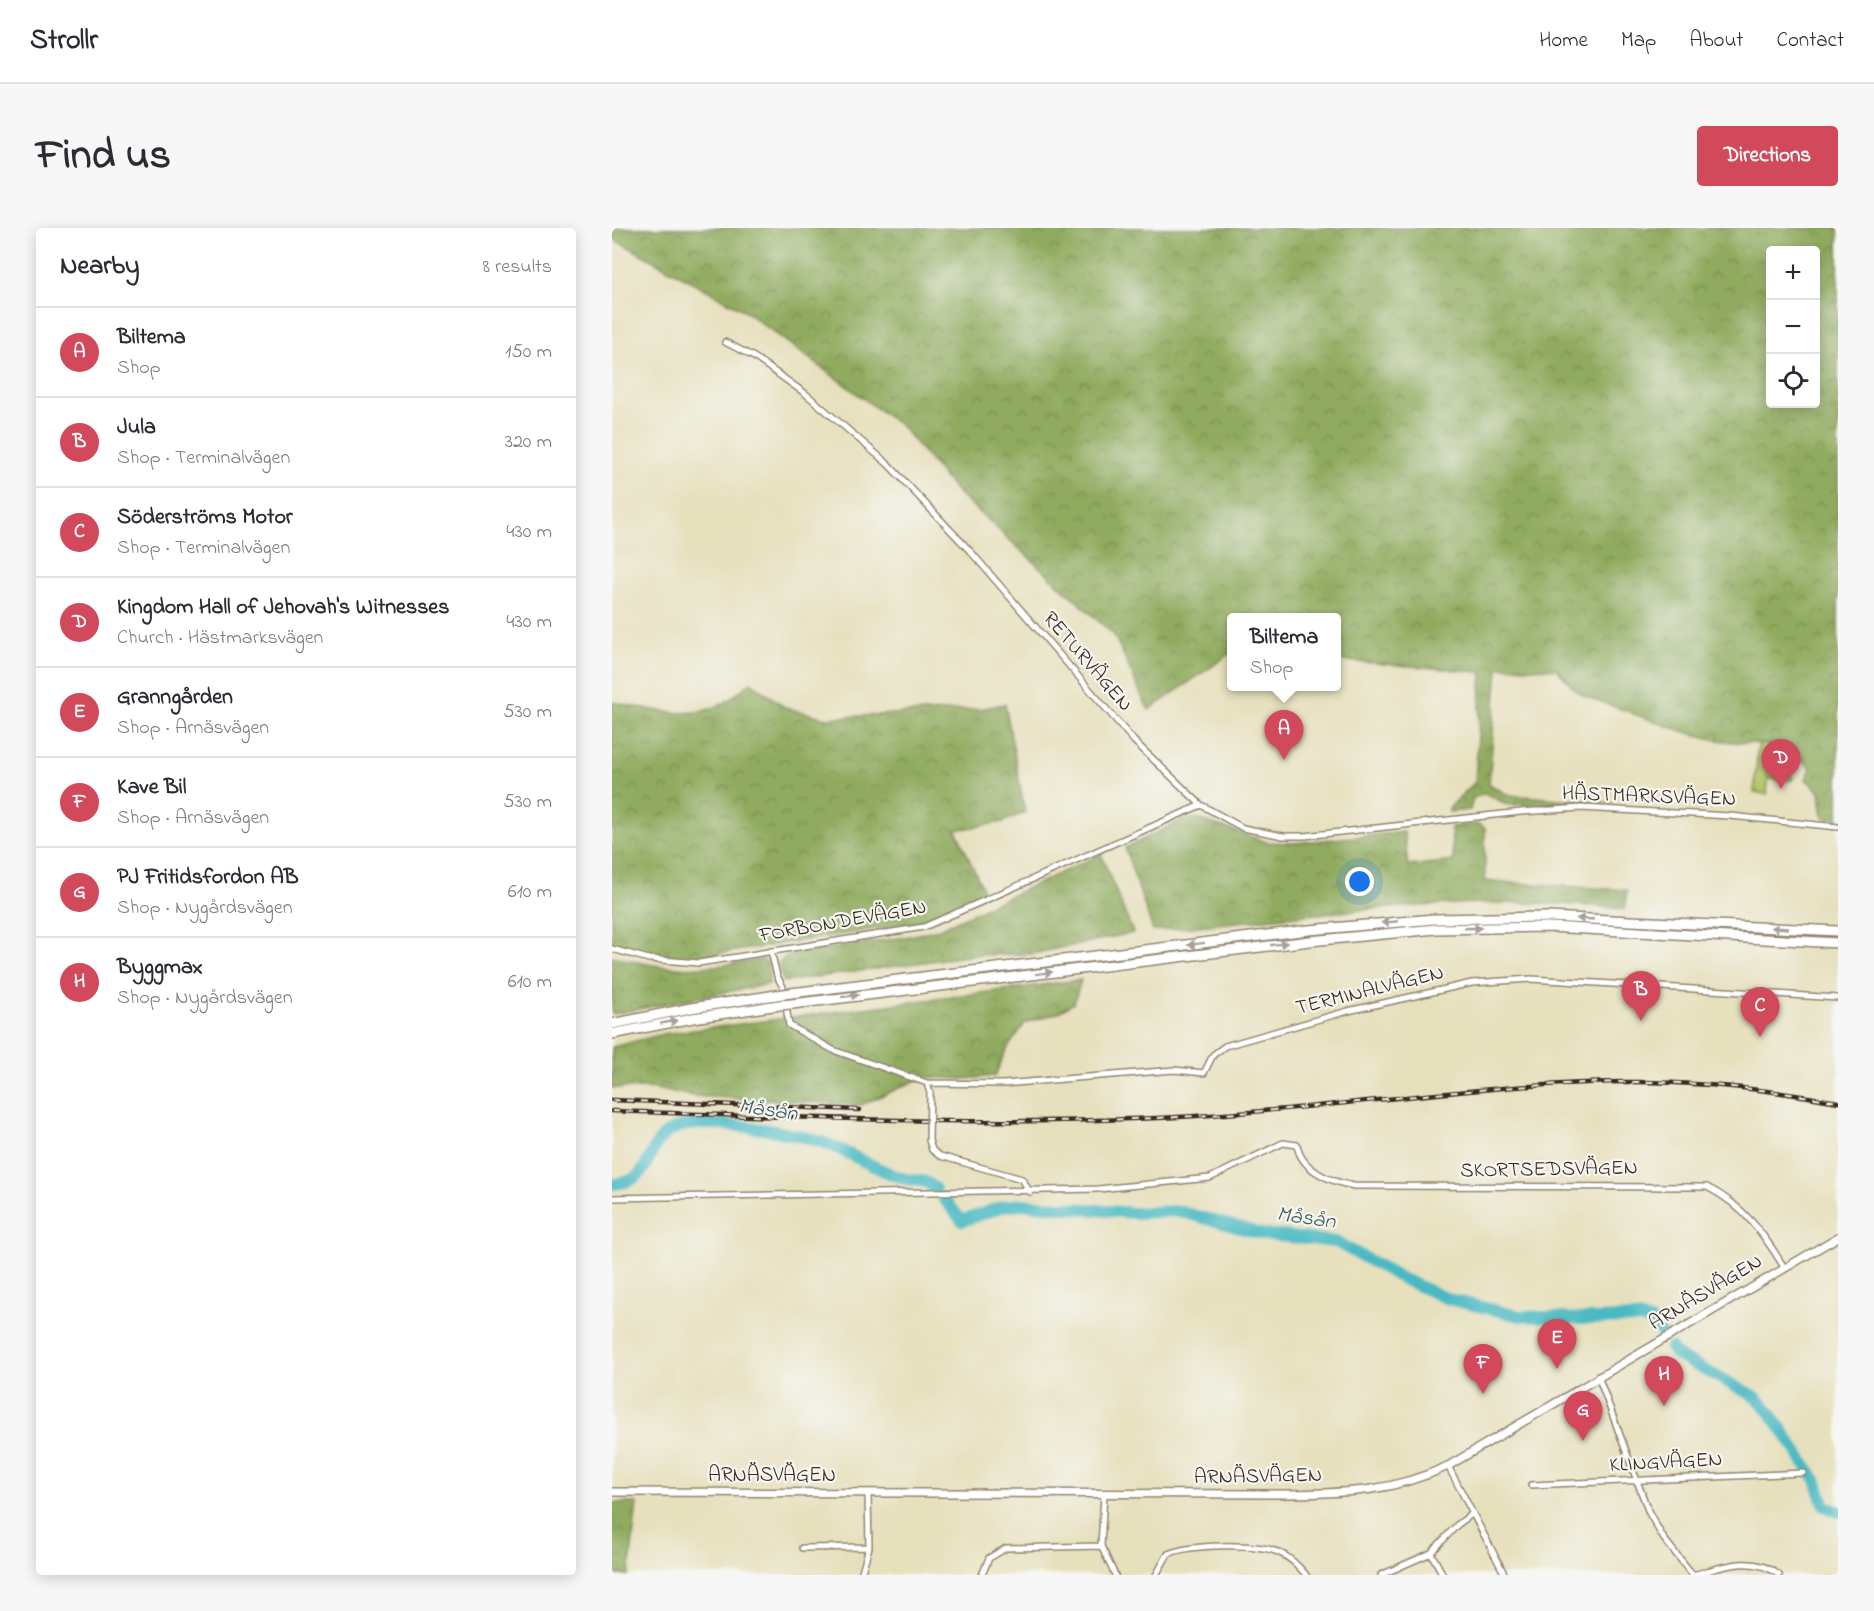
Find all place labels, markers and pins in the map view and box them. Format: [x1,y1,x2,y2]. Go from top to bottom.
pin: A [1264,710,1304,760]
pin: D [1762,740,1800,789]
pin: B [1622,972,1660,1021]
pin: C [1740,988,1780,1037]
pin: E [1538,1320,1576,1369]
pin: F [1464,1344,1502,1394]
pin: H [1644,1356,1684,1406]
pin: G [1564,1392,1602,1441]

